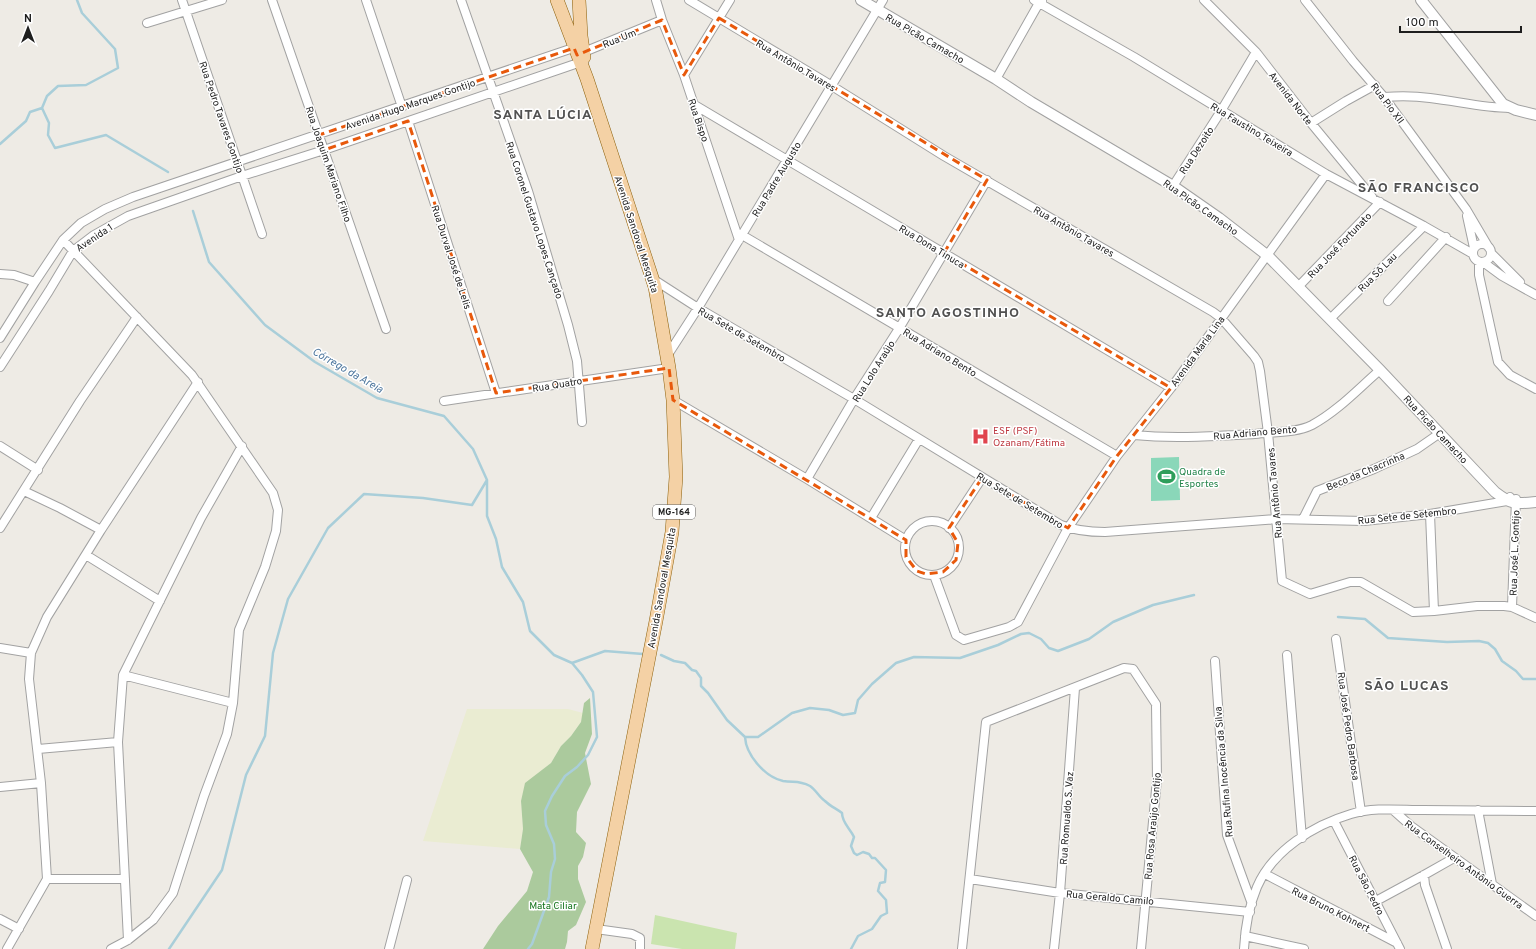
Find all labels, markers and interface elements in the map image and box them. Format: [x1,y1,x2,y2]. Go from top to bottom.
north arrow [8,8,48,48]
scale bar [1400,8,1521,34]
street label: Rua Picão Camacho [883,11,966,67]
text: N [24,12,32,26]
text: 100 m [1406,15,1439,31]
street label: Rua Um [601,27,638,52]
street label: Rua Antônio Tavares [753,37,838,95]
street label: Rua Pedro Tavares Gontijo [195,60,246,176]
street label: Avenida Norte [1265,70,1315,128]
street label: Avenida Hugo Marques Gontijo [344,77,478,134]
street label: Rua Pio XII [1367,81,1406,127]
street label: Rua Bispo [684,97,711,144]
street label: Rua Faustino Teixeira [1208,100,1295,160]
street label: Rua Joaquim Mariano Filho [302,105,354,225]
district label: SANTA LÚCIA [493,106,593,124]
street label: Rua Dezoito [1177,124,1218,177]
street label: Rua Padre Augusto [750,139,805,220]
street label: Rua Coronel Gustavo Lopes Cançado [502,140,565,301]
street label: Avenida Sandoval Mesquita [610,174,661,295]
street label: Rua Picão Camacho [1160,177,1241,239]
district label: SÃO FRANCISCO [1358,179,1480,197]
street label: Rua Durval José de Lelis [428,204,474,312]
street label: Rua Antônio Tavares [1031,204,1116,261]
street label: Rua José Fortunato [1305,210,1375,282]
street label: Avenida 1 [74,221,116,255]
street label: Rua Dona Tinuca [896,222,967,272]
street label: Rua Sô Lau [1356,251,1400,295]
street label: Rua Sete de Setembro [695,305,788,366]
district label: SANTO AGOSTINHO [876,305,1020,322]
street label: Avenida Maria Lina [1168,314,1228,390]
street label: Rua Adriano Bento [900,326,979,381]
street label: Rua Lolo Araújo [850,338,899,405]
water label: Córrego da Areia [310,345,386,397]
street label: Rua Quatro [531,375,584,396]
street label: Rua Picão Camacho [1400,393,1470,467]
street label: Rua Adriano Bento [1213,423,1298,444]
place label: ESF (PSF) Ozanam/Fátima [993,425,1065,450]
hospital icon: ESF (PSF) Ozanam/Fátima [970,426,990,446]
street label: Rua Antônio Tavares [1265,447,1286,539]
street label: Beco da Chacrinha [1324,450,1407,495]
place label: Quadra de Esportes [1179,466,1225,491]
sports icon: Quadra de Esportes [1156,467,1176,487]
street label: Rua Sete de Setembro [973,470,1065,533]
road number: MG-164 [653,505,695,519]
street label: Rua Sete de Setembro [1357,505,1458,528]
street label: Rua José L. Gontijo [1508,510,1524,596]
street label: Avenida Sandoval Mesquita [645,527,680,650]
street label: Rua José Pedro Barbosa [1333,671,1362,781]
district label: SÃO LUCAS [1364,677,1450,695]
street label: Rua Rufina Inocência da Silva [1212,706,1237,838]
street label: Rua Romualdo S. Vaz [1058,771,1077,865]
street label: Rua Rosa Araújo Gontijo [1142,771,1165,880]
street label: Rua Conselheiro Antônio Guerra [1401,818,1525,913]
street label: Rua São Pedro [1345,853,1387,918]
street label: Rua Bruno Kohnert [1289,885,1372,936]
street label: Rua Geraldo Camilo [1065,888,1155,909]
park label: Mata Ciliar [529,900,577,913]

